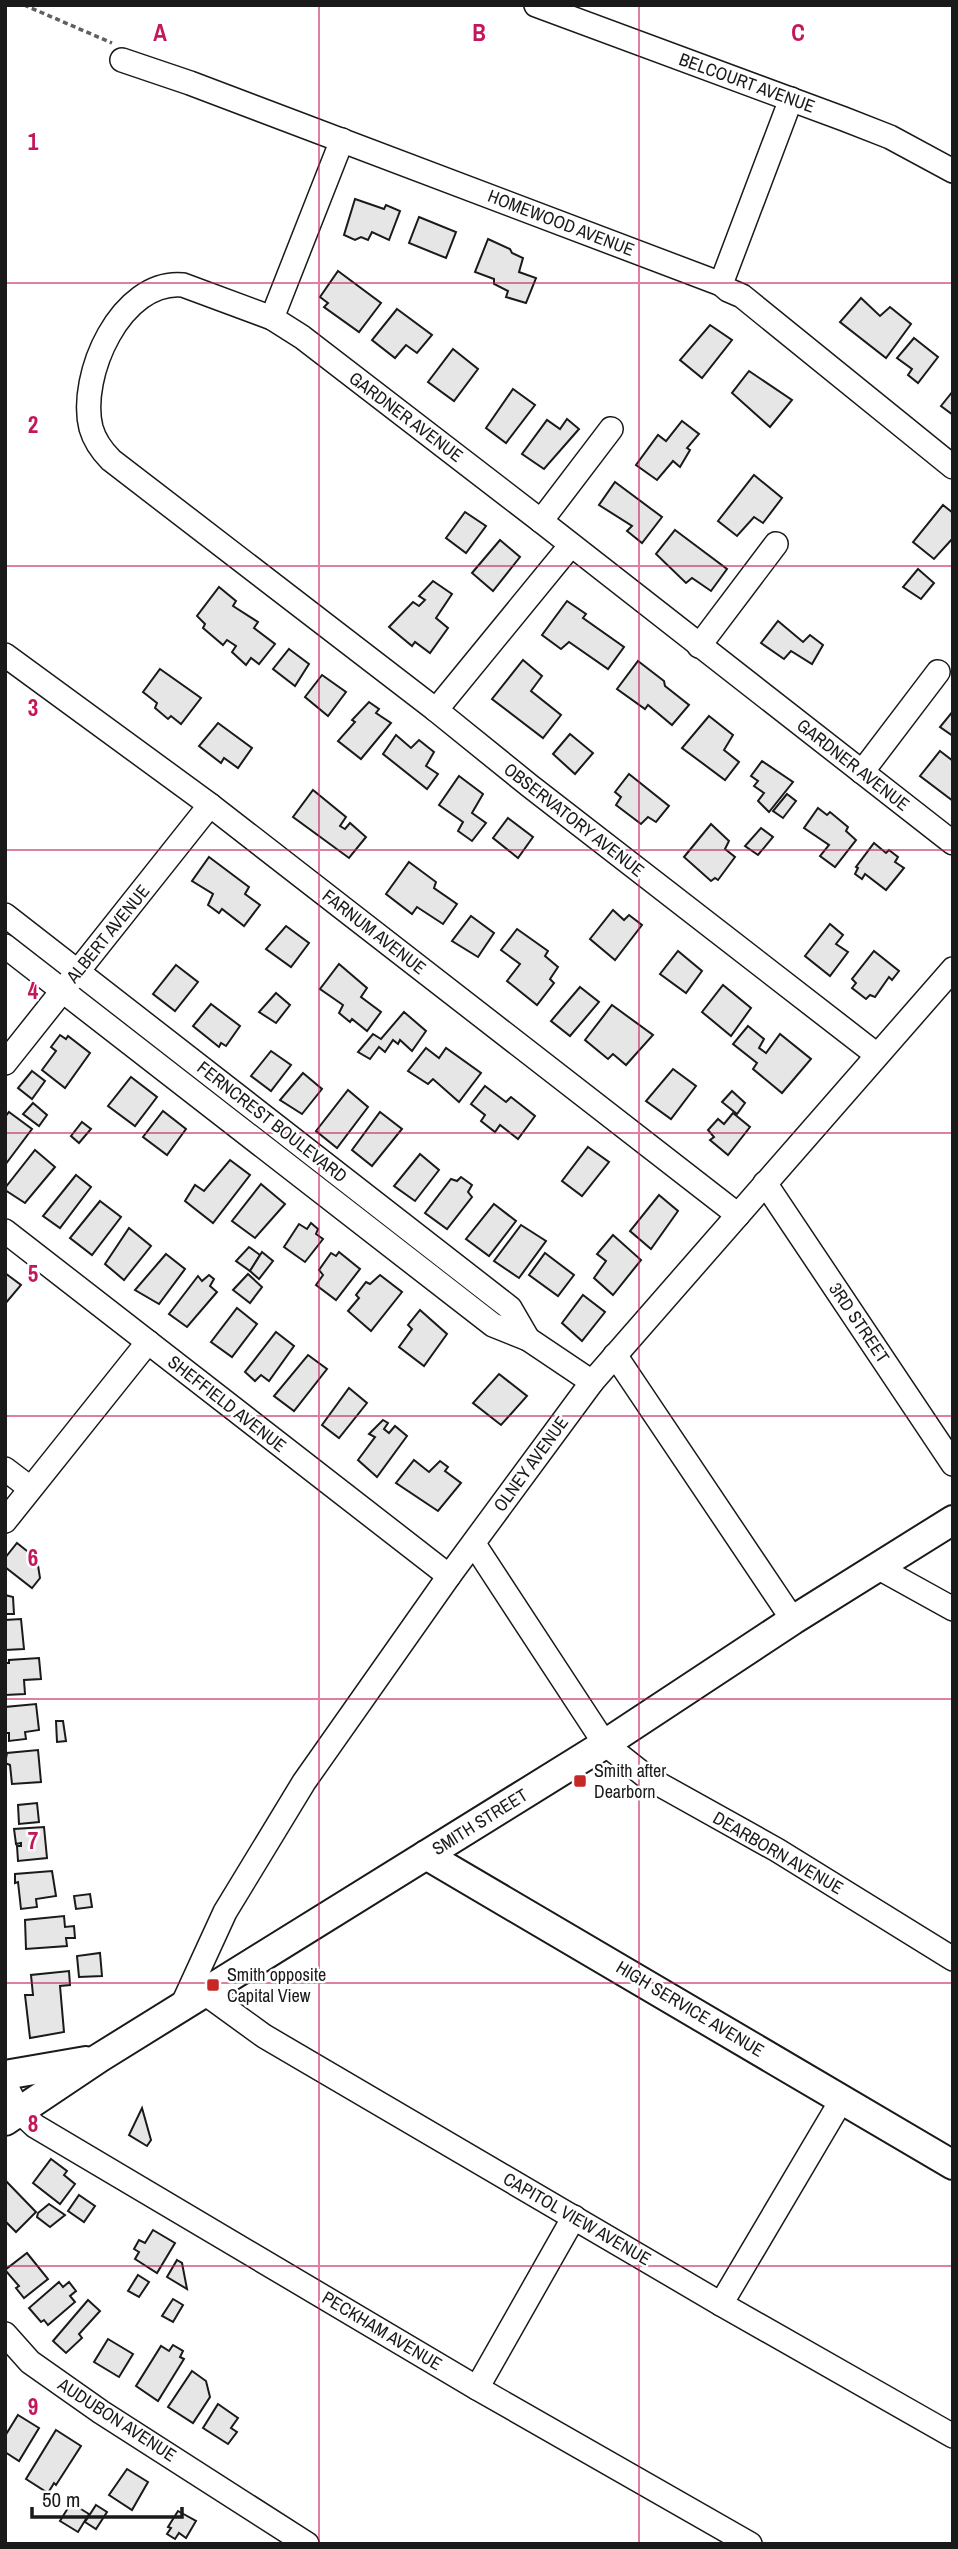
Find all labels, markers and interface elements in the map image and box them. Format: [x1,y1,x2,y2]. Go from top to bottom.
text: A [153,17,167,48]
text: B [472,17,486,48]
text: C [791,17,805,48]
street label: BELCOURT AVENUE [676,46,819,119]
text: 1 [28,126,39,157]
street label: HOMEWOOD AVENUE [484,183,638,262]
street label: GARDNER AVENUE [344,365,468,468]
text: 2 [28,409,38,440]
text: 3 [28,692,38,723]
street label: GARDNER AVENUE [792,713,915,817]
street label: OBSERVATORY AVENUE [499,757,650,882]
street label: ALBERT AVENUE [60,879,155,989]
street label: FARNUM AVENUE [317,883,431,980]
text: 4 [28,975,39,1006]
street label: FERNCREST BOULEVARD [192,1055,353,1188]
text: 5 [28,1258,38,1289]
street label: 3RD STREET [823,1278,895,1368]
street label: SHEFFIELD AVENUE [163,1349,292,1458]
street label: OLNEY AVENUE [487,1411,574,1517]
text: 6 [28,1542,38,1573]
place label: Smith after Dearborn [594,1758,666,1804]
marker: Smith after Dearborn [572,1773,588,1789]
street label: SMITH STREET [427,1782,532,1861]
street label: DEARBORN AVENUE [709,1805,848,1900]
text: 7 [28,1825,38,1856]
street label: HIGH SERVICE AVENUE [612,1954,769,2063]
place label: Smith opposite Capital View [227,1962,326,2008]
marker: Smith opposite Capital View [205,1977,221,1993]
text: 8 [28,2108,38,2139]
street label: CAPITOL VIEW AVENUE [499,2166,656,2271]
street label: PECKHAM AVENUE [318,2285,447,2376]
street label: AUDUBON AVENUE [52,2371,181,2467]
text: 9 [28,2391,38,2422]
scale bar [32,2476,182,2520]
text: 50 m [42,2485,80,2514]

